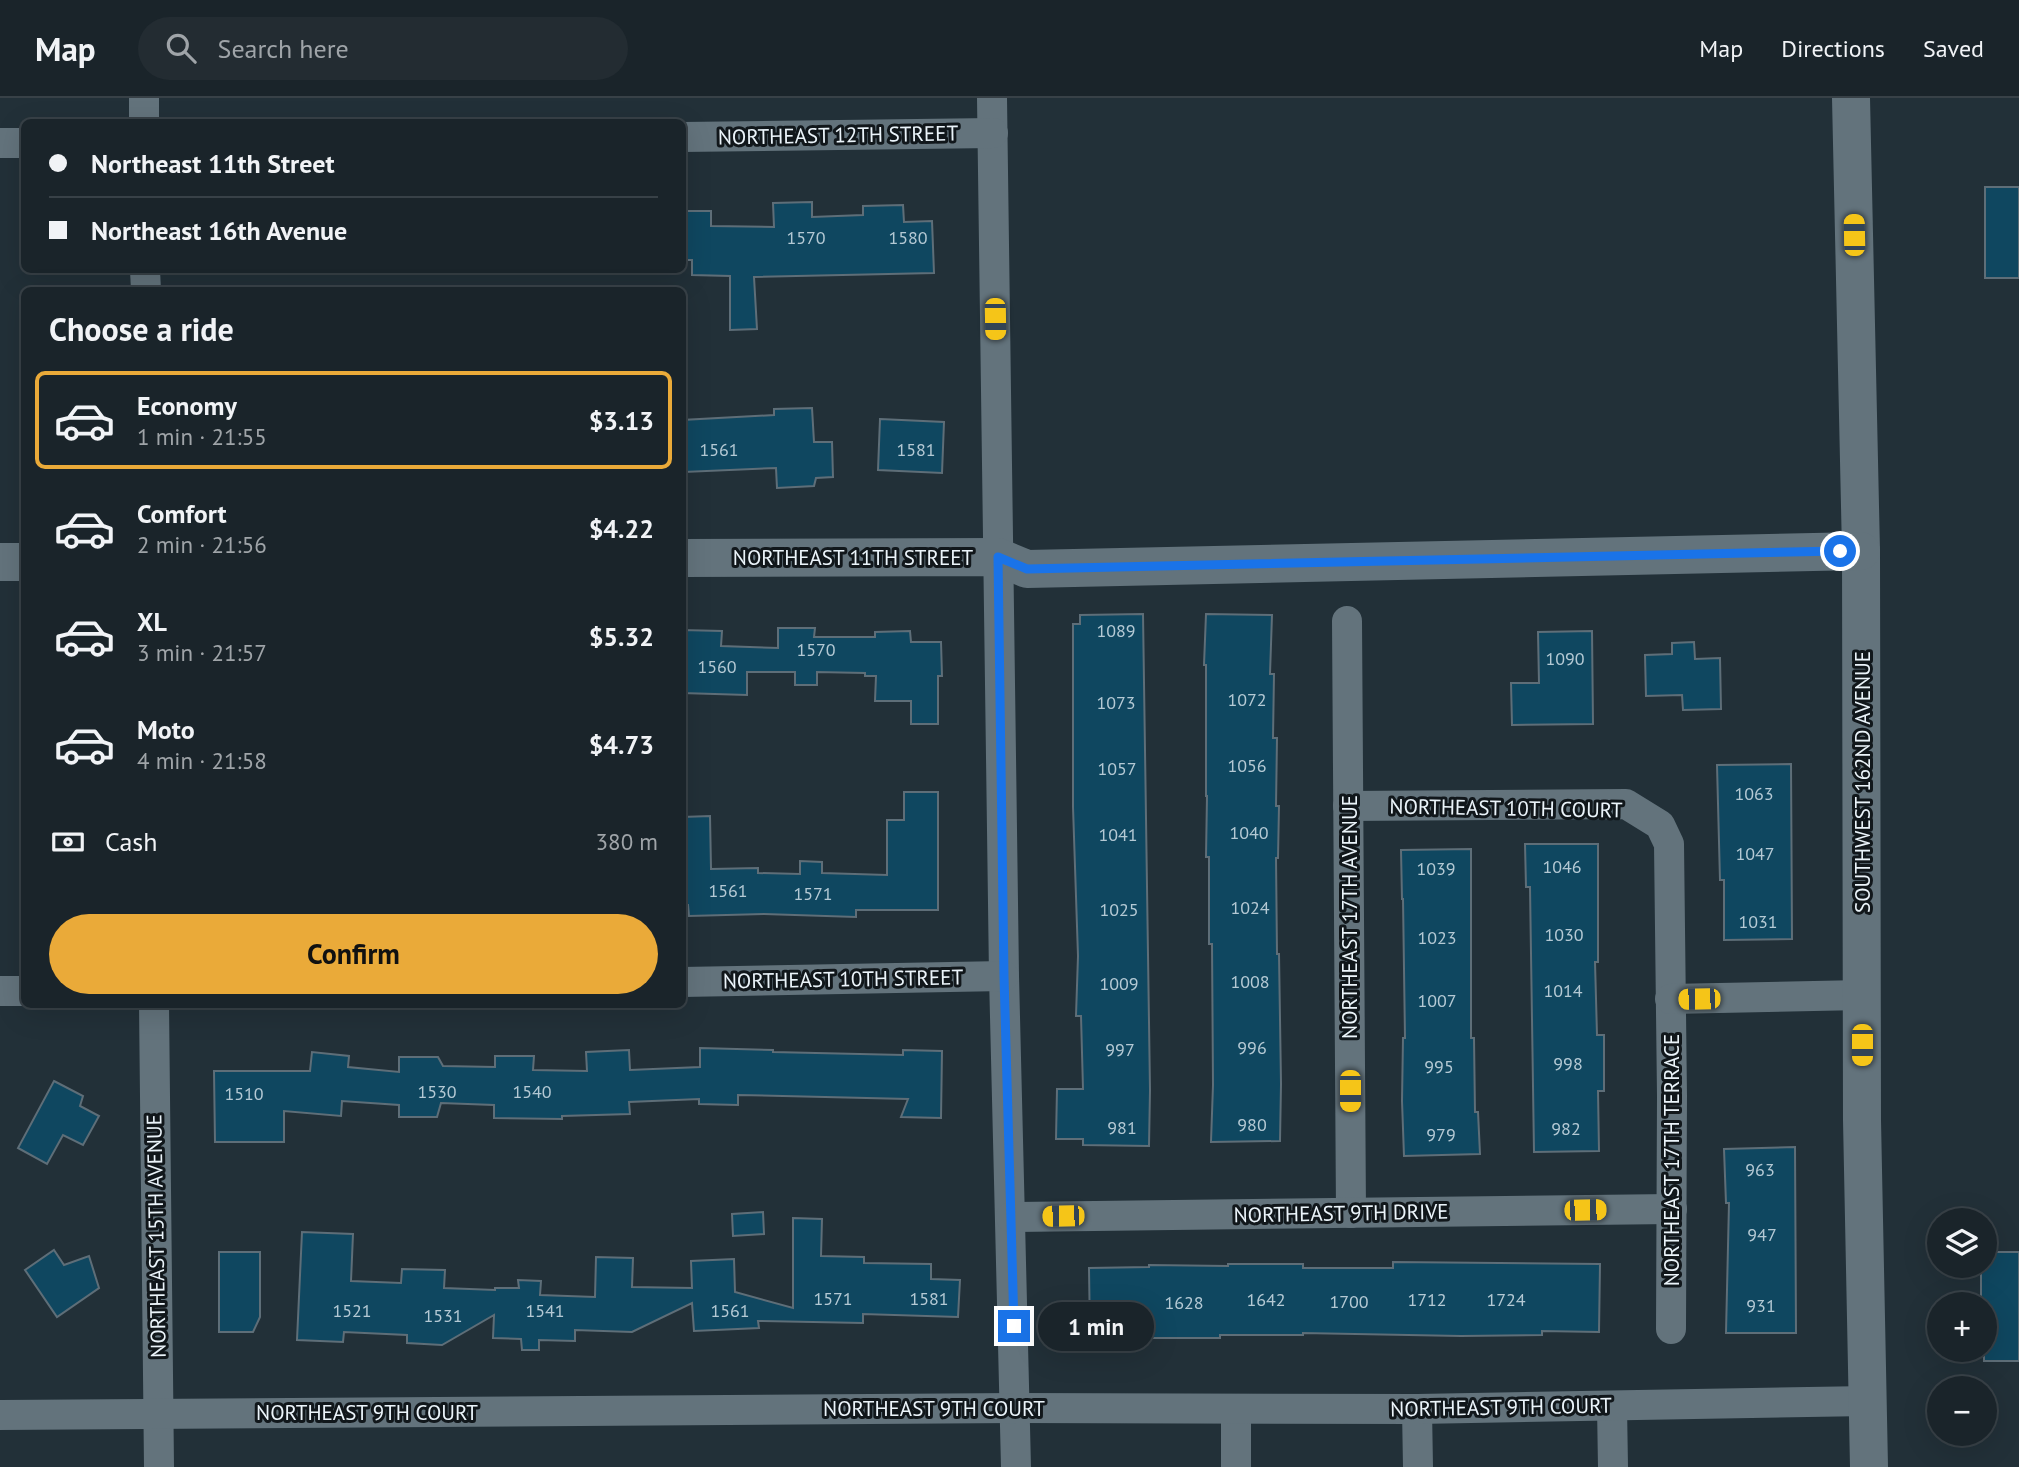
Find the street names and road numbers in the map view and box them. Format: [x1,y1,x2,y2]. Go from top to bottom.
street label: NORTHEAST 12TH STREET [718,119,959,151]
street label: NORTHEAST 11TH STREET [733,544,974,571]
street label: SOUTHWEST 162ND AVENUE [1849,651,1876,913]
street label: NORTHEAST 10TH COURT [1389,792,1623,824]
street label: NORTHEAST 17TH AVENUE [1336,795,1363,1039]
street label: NORTHEAST 10TH STREET [723,963,964,995]
street label: NORTHEAST 17TH TERRACE [1658,1034,1685,1286]
street label: NORTHEAST 15TH AVENUE [140,1114,172,1358]
street label: NORTHEAST 9TH DRIVE [1233,1198,1449,1228]
street label: NORTHEAST 9TH COURT [1390,1392,1612,1422]
street label: NORTHEAST 9TH COURT [823,1395,1045,1422]
street label: NORTHEAST 9TH COURT [256,1399,478,1426]

